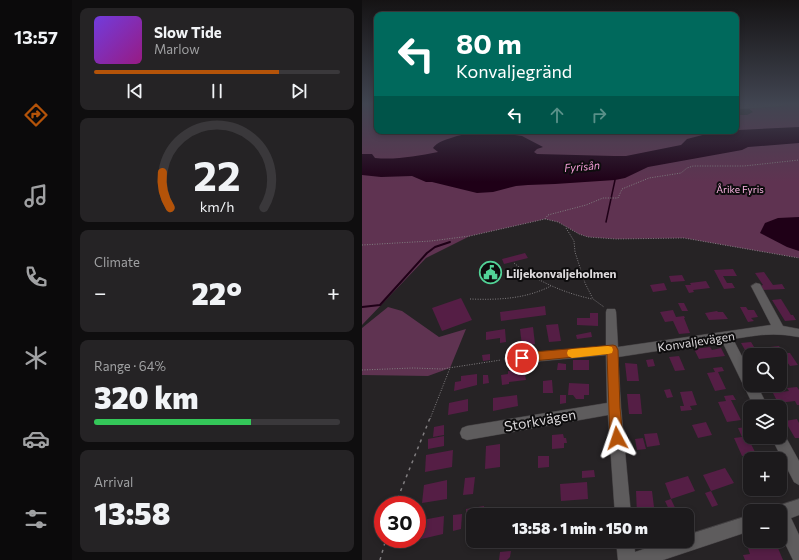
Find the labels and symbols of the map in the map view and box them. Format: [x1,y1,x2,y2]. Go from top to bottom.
water label: Fyrisån [563,158,601,174]
park label: Årike Fyris [716,183,764,195]
public building icon: Liljekonvaljeholmen [478,260,504,286]
place label: Liljekonvaljeholmen [506,266,617,280]
street label: Konvaljevägen [656,328,736,354]
pin [505,341,539,375]
street label: Storkvägen [503,405,577,435]
position arrow [596,417,638,459]
speed limit sign: 30 [374,496,426,548]

